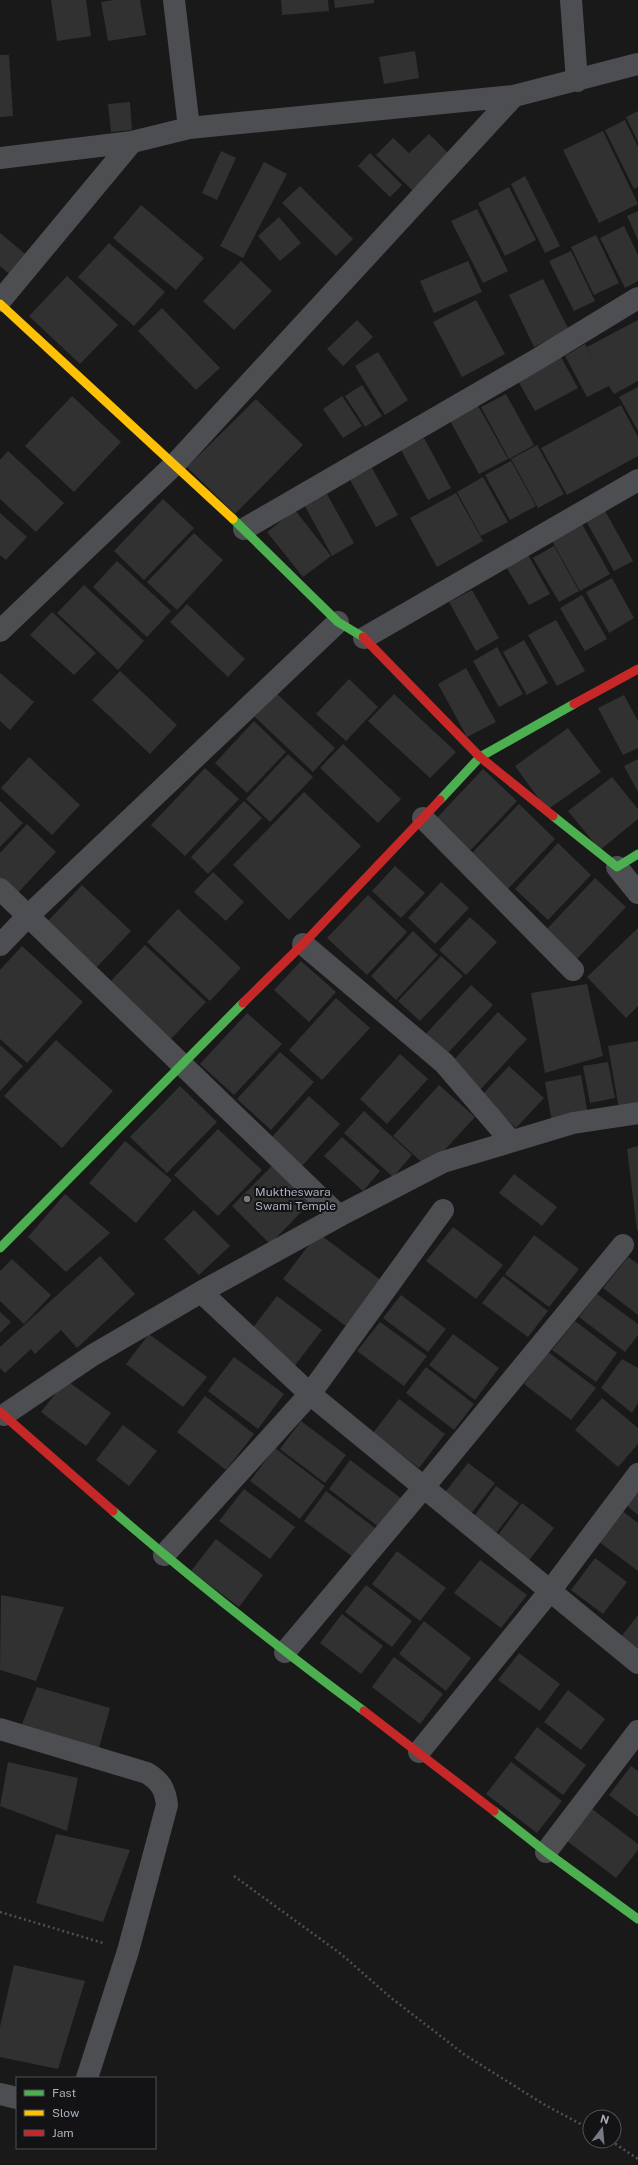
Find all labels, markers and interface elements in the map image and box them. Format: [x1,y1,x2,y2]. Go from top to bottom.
place label: Muktheswara Swami Temple [255,1185,336,1213]
marker: Muktheswara Swami Temple [242,1194,252,1204]
legend [16,2077,156,2149]
text: Fast [52,2086,77,2100]
text: Slow [52,2106,80,2120]
north arrow [582,2109,622,2149]
text: N [599,2112,611,2126]
text: Jam [52,2126,74,2140]

